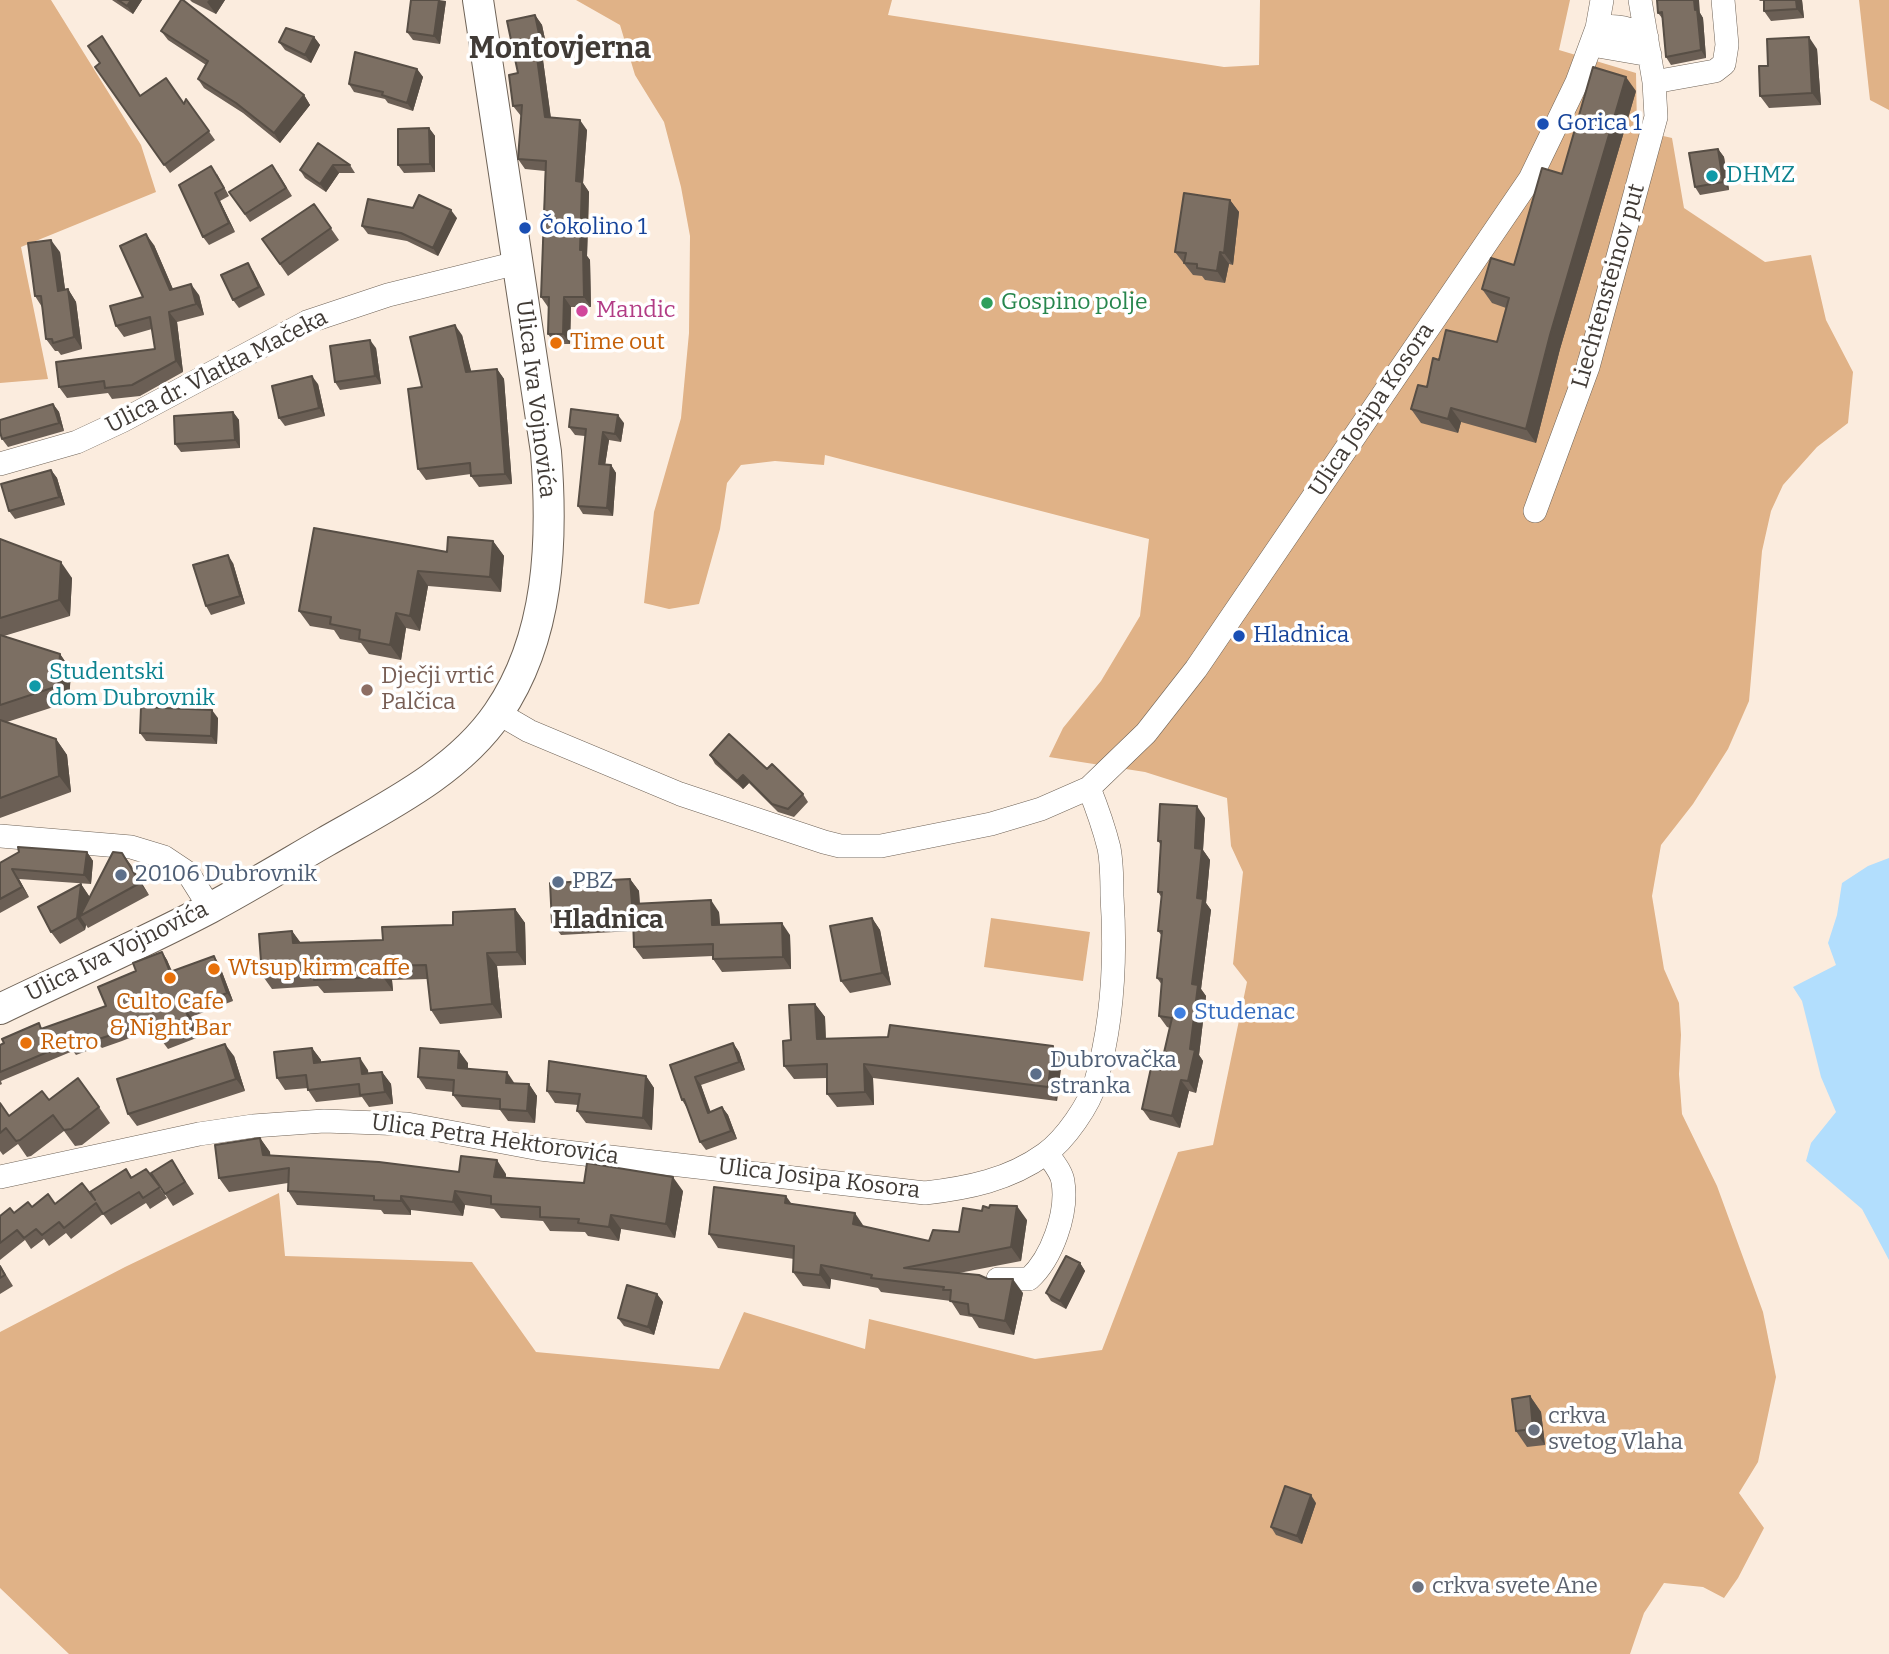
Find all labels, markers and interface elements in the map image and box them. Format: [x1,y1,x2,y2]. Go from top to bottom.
district label: Montovjerna [469,32,651,68]
place label: Gorica 1 [1557,110,1642,138]
marker: Gorica 1 [1535,116,1551,132]
place label: DHMZ [1726,162,1795,190]
marker: DHMZ [1704,168,1720,184]
street label: Liechtensteinov put [1567,181,1651,391]
place label: Čokolino 1 [539,214,647,242]
marker: Čokolino 1 [517,220,533,236]
place label: Gospino polje [1001,289,1148,317]
marker: Gospino polje [979,295,995,311]
place label: Mandic [596,297,676,325]
street label: Ulica Iva Vojnovića [509,298,561,500]
marker: Mandic [574,303,590,319]
street label: Ulica dr. Vlatka Mačeka [102,304,332,440]
street label: Ulica Josipa Kosora [1304,318,1440,502]
place label: Time out [570,329,665,357]
marker: Time out [548,335,564,351]
place label: Hladnica [1253,622,1349,650]
marker: Hladnica [1231,628,1247,644]
place label: Studentski dom Dubrovnik [49,659,215,713]
place label: Dječji vrtić Palčica [381,663,495,717]
marker: Studentski dom Dubrovnik [27,678,43,694]
marker: Dječji vrtić Palčica [359,682,375,698]
place label: 20106 Dubrovnik [135,861,317,889]
marker: 20106 Dubrovnik [113,867,129,883]
place label: PBZ [572,868,613,896]
marker: PBZ [550,874,566,890]
street label: Ulica Iva Vojnovića [21,896,213,1008]
district label: Hladnica [552,905,664,937]
place label: Wtsup kirm caffe [228,955,410,983]
marker: Wtsup kirm caffe [206,961,222,977]
marker: Culto Cafe & Night Bar [162,970,178,986]
place label: Culto Cafe & Night Bar [109,989,231,1043]
place label: Studenac [1194,999,1295,1027]
marker: Studenac [1172,1005,1188,1021]
place label: Retro [40,1029,98,1057]
marker: Retro [18,1035,34,1051]
place label: Dubrovačka stranka [1050,1047,1177,1101]
marker: Dubrovačka stranka [1028,1066,1044,1082]
street label: Ulica Petra Hektorovića [369,1109,621,1171]
street label: Ulica Josipa Kosora [716,1153,922,1205]
place label: crkva svetog Vlaha [1548,1403,1683,1457]
marker: crkva svetog Vlaha [1526,1422,1542,1438]
place label: crkva svete Ane [1432,1573,1598,1601]
marker: crkva svete Ane [1410,1579,1426,1595]

